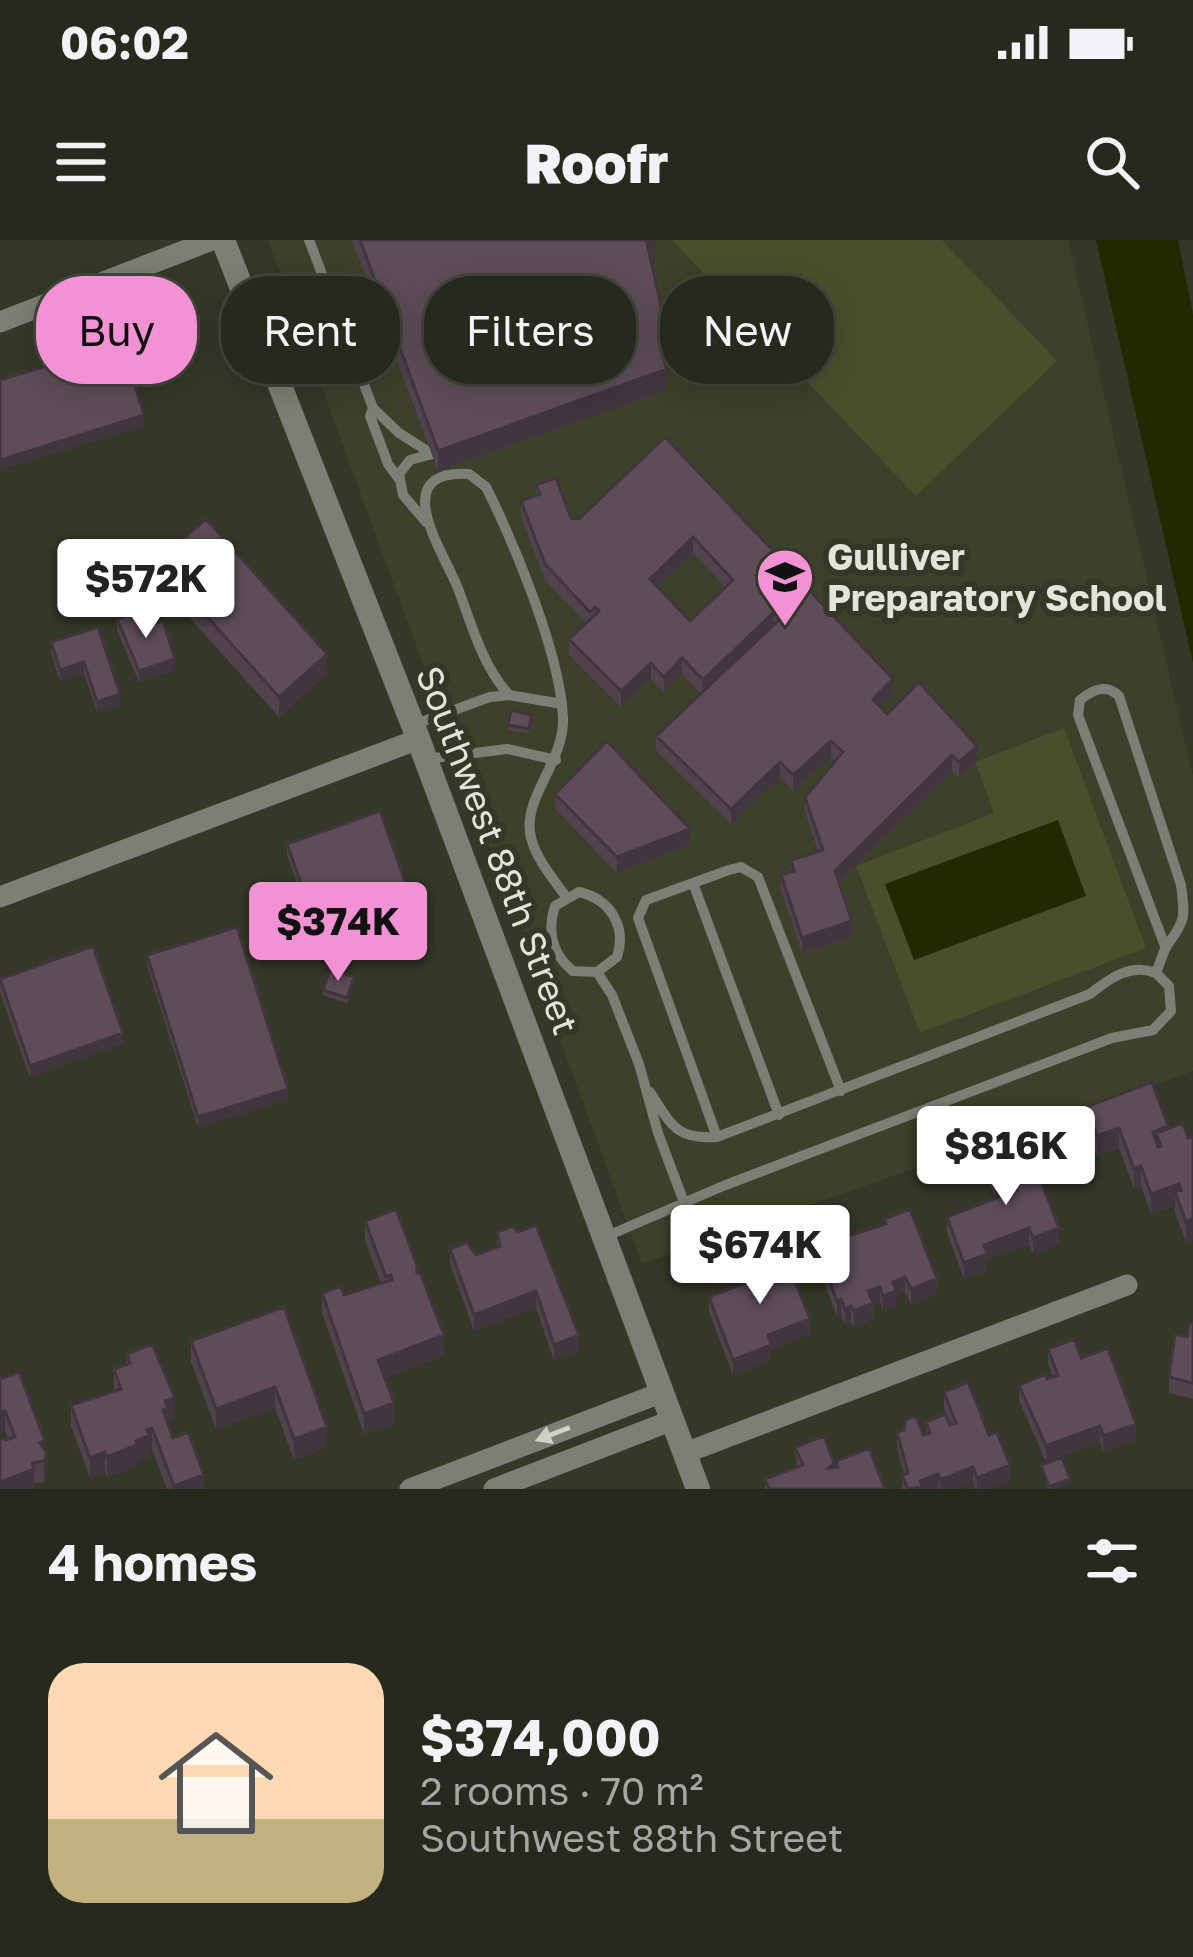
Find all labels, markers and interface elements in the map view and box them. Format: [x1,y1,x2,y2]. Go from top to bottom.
text: 06:02 [60,15,189,69]
icon: menu [48,129,114,195]
icon: search [1079,129,1145,195]
text: Roofr [525,130,668,195]
chip: Buy [36,276,197,384]
chip: Rent [221,276,400,384]
chip: Filters [424,276,636,384]
chip: New [660,276,834,384]
place label: Gulliver Preparatory School [827,535,1167,619]
pin: $572K [62,539,230,641]
school or university icon: Gulliver Preparatory School [754,546,816,628]
text: $572K [84,554,208,601]
street label: Southwest 88th Street [408,660,588,1040]
pin: $374K [254,882,422,984]
text: $374K [276,897,400,944]
pin: $816K [922,1106,1090,1208]
text: $816K [944,1121,1068,1168]
pin: $674K [676,1205,844,1307]
text: $674K [698,1220,822,1267]
one-way arrow [535,1425,571,1444]
icon: filters [1079,1528,1145,1594]
text: 4 homes [48,1531,257,1592]
text: $374,000 [420,1706,661,1767]
icon: home [144,1711,288,1855]
text: 2 rooms · 70 m² [420,1767,704,1814]
text: Southwest 88th Street [420,1814,843,1861]

